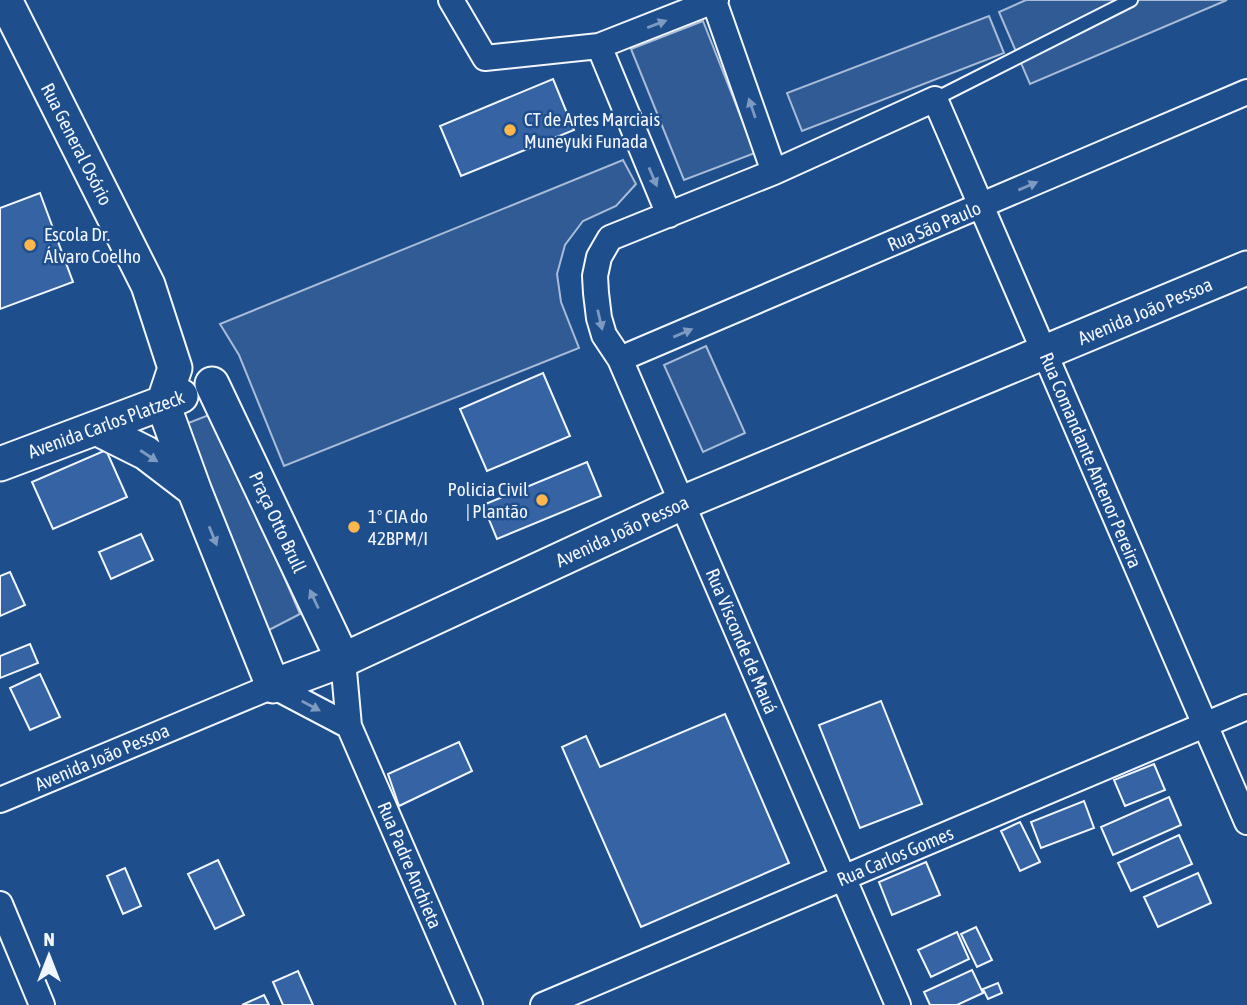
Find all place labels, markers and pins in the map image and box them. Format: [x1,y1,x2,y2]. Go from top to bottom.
place label: CT de Artes Marciais Muneyuki Funada [524,108,660,152]
marker: CT de Artes Marciais Muneyuki Funada [502,122,518,138]
place label: Escola Dr. Álvaro Coelho [44,223,141,267]
marker: Escola Dr. Álvaro Coelho [22,237,38,253]
place label: Policia Civil | Plantão [448,478,528,522]
marker: Policia Civil | Plantão [534,492,550,508]
place label: 1° CIA do 42BPM/I [368,505,428,549]
marker: 1° CIA do 42BPM/I [346,519,362,535]

